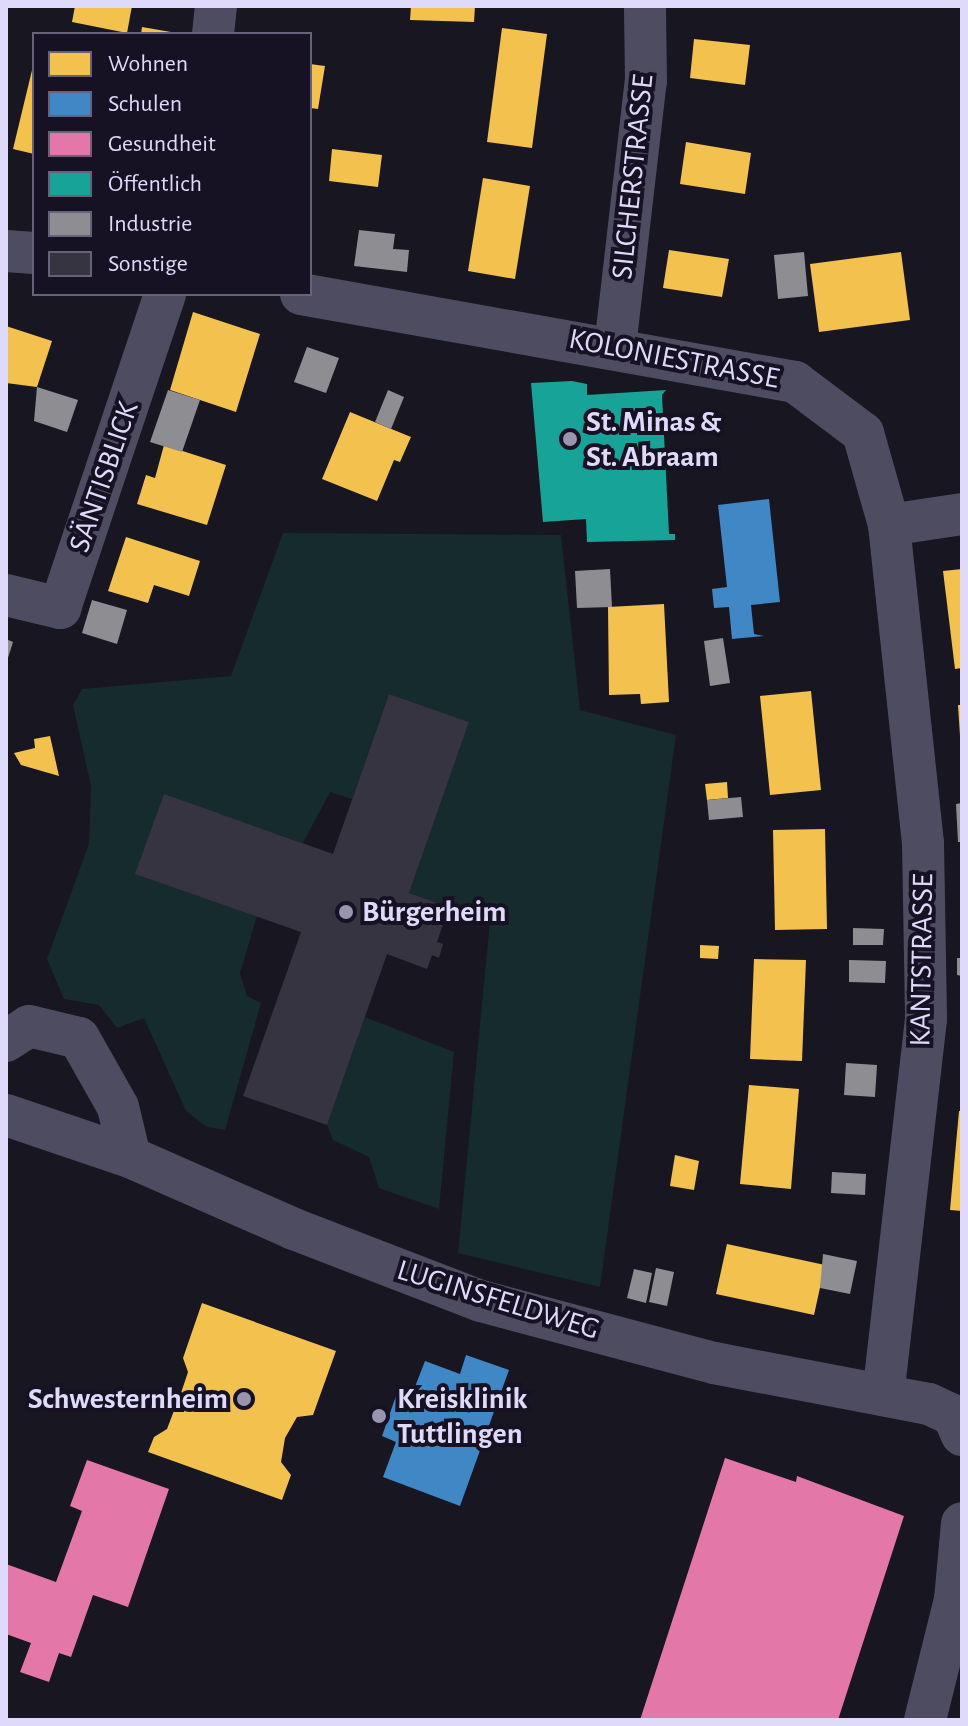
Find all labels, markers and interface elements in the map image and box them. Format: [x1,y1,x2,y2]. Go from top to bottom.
legend [32,32,312,296]
text: Wohnen [108,52,188,76]
street label: SILCHERSTRASSE [604,73,662,281]
text: Schulen [108,92,182,116]
text: Gesundheit [108,132,216,156]
text: Öffentlich [108,172,202,196]
text: Industrie [108,212,192,236]
text: Sonstige [108,252,188,276]
street label: KOLONIESTRASSE [566,321,782,397]
street label: SÄNTISBLICK [61,397,147,557]
place label: St. Minas & St. Abraam [586,404,721,474]
marker: St. Minas & St. Abraam [561,430,579,448]
street label: KANTSTRASSE [902,873,942,1047]
place label: Bürgerheim [362,894,507,930]
marker: Bürgerheim [337,903,355,921]
street label: LUGINSFELDWEG [393,1252,603,1348]
place label: Schwesternheim [28,1381,228,1417]
place label: Kreisklinik Tuttlingen [397,1381,527,1452]
marker: Schwesternheim [235,1390,253,1408]
marker: Kreisklinik Tuttlingen [368,1405,390,1427]

